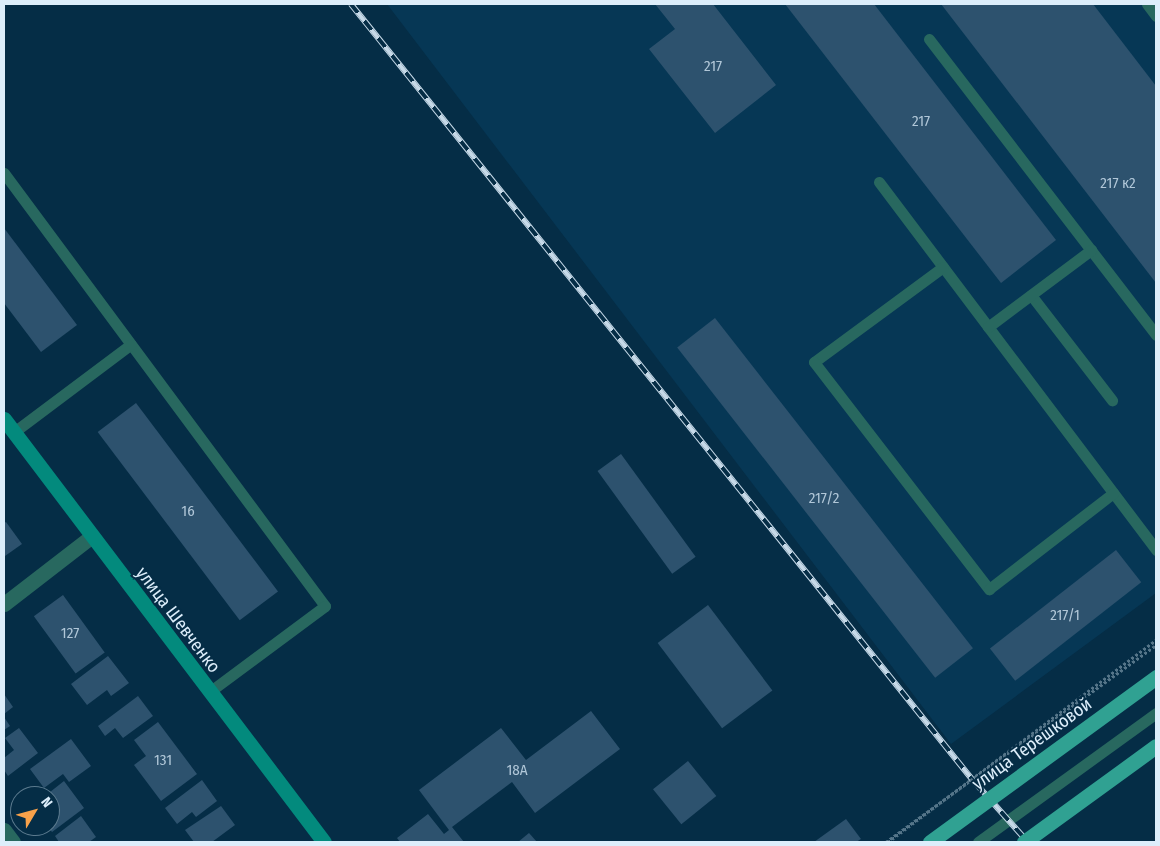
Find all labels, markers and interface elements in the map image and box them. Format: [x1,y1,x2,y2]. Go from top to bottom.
house number: 217 [704,58,722,76]
house number: 217 [912,113,930,131]
house number: 217 к2 [1100,175,1136,193]
house number: 217/2 [809,490,839,508]
house number: 16 [181,503,195,521]
street label: улица Шевченко [131,563,225,677]
house number: 217/1 [1050,607,1080,625]
house number: 127 [61,625,79,643]
street label: улица Терешковой [968,693,1096,795]
house number: 131 [154,752,172,770]
house number: 18А [506,762,528,780]
north arrow [10,786,60,836]
text: N [37,794,56,811]

